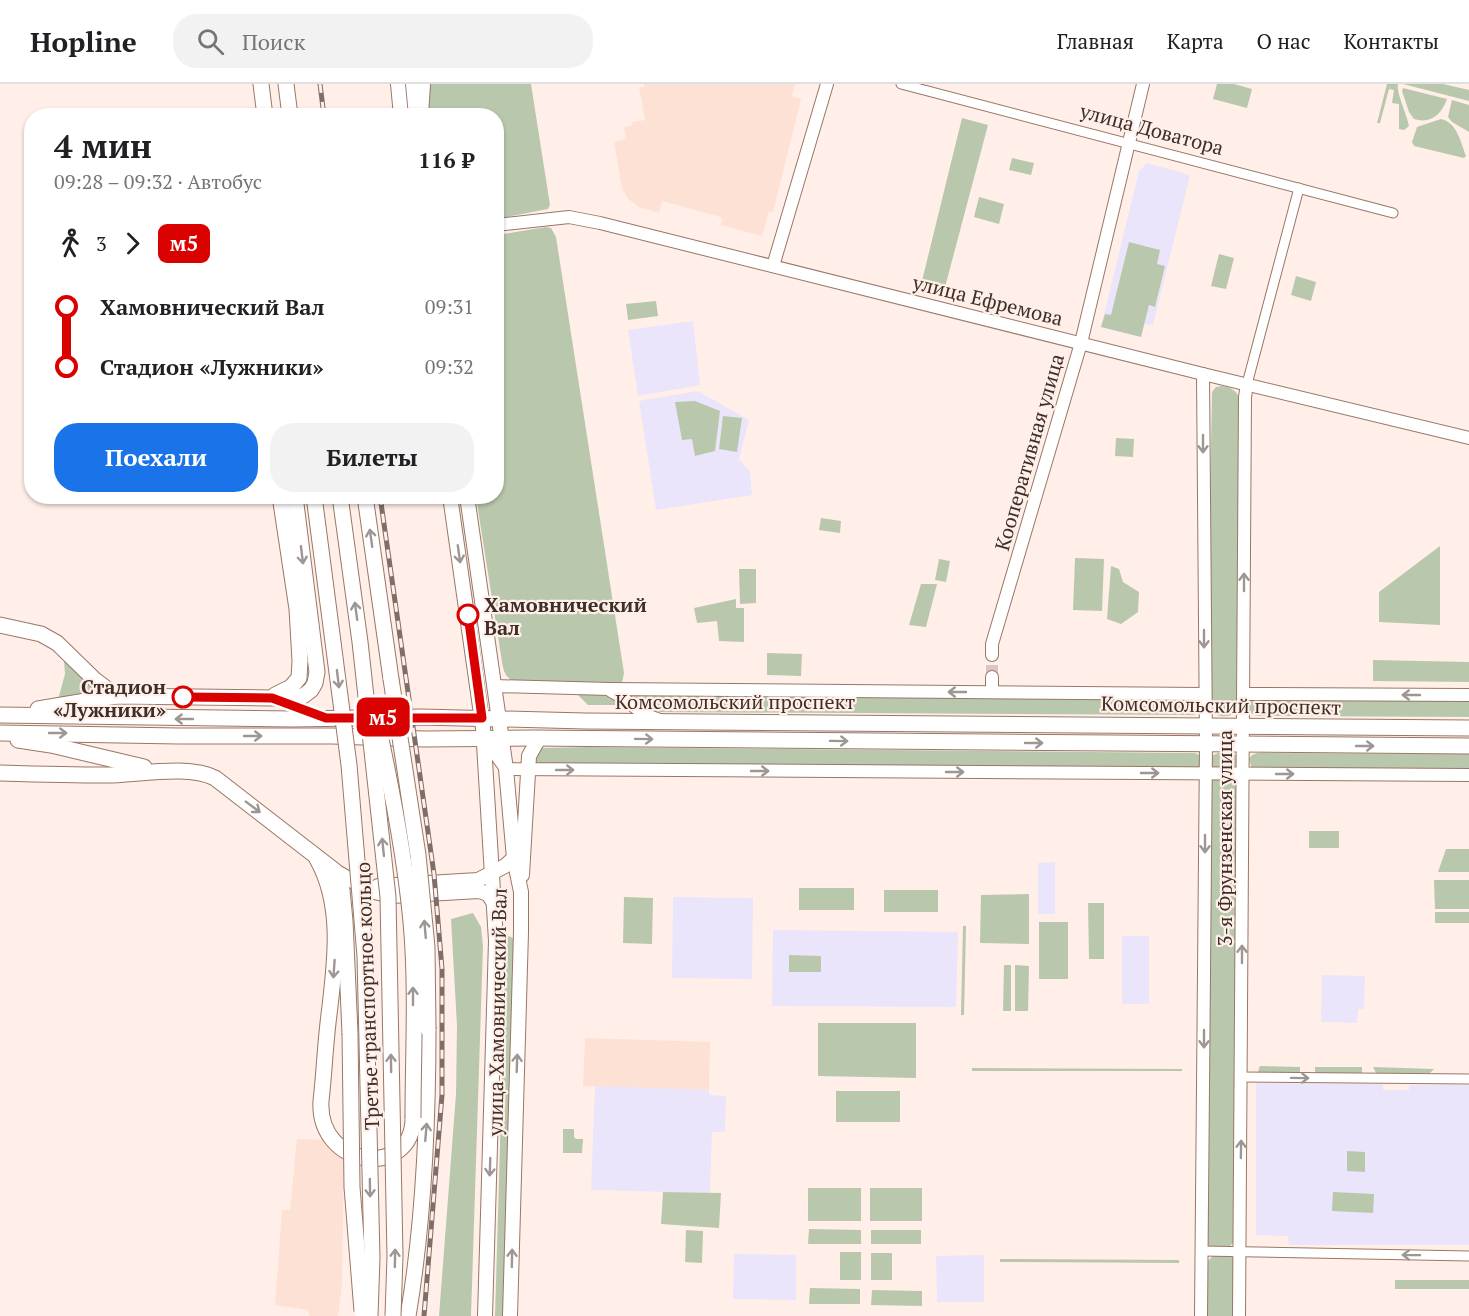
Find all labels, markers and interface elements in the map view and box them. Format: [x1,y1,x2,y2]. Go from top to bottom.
search box [173,14,593,68]
text: Hopline [30,23,137,60]
icon: search [194,25,227,58]
text: Поиск [242,27,305,56]
text: Главная [1057,27,1134,55]
text: Карта [1167,27,1224,55]
text: О нас [1257,27,1310,55]
text: Контакты [1343,27,1439,55]
street label: улица Доватора [1076,97,1227,161]
text: 4 мин [54,124,152,167]
text: 116 ₽ [418,145,474,174]
text: 09:28 – 09:32 · Автобус [54,168,262,195]
icon: walk [54,227,87,260]
icon: forward [116,227,149,260]
text: м5 [170,229,198,257]
text: 3 [96,230,107,257]
street label: улица Ефремова [909,268,1066,332]
text: Хамовнический Вал [100,292,325,321]
text: 09:31 [425,293,474,320]
street label: Кооперативная улица [988,350,1070,554]
text: Стадион «Лужники» [100,352,324,381]
text: 09:32 [425,353,474,380]
button: Поехали [54,423,258,492]
button: Билеты [270,423,474,492]
one-way arrow [1198,434,1209,454]
one-way arrow [365,528,376,548]
one-way arrow [297,544,308,564]
one-way arrow [453,544,464,564]
one-way arrow [1238,572,1250,592]
place label: Хамовнический Вал [484,591,647,641]
one-way arrow [350,602,361,622]
marker: Хамовнический Вал [457,604,479,626]
one-way arrow [1198,629,1210,649]
one-way arrow [333,669,344,689]
place label: Стадион «Лужники» [53,673,166,723]
marker: Стадион «Лужники» [172,686,194,708]
one-way arrow [947,686,967,698]
street label: Комсомольский проспект [615,688,855,715]
street label: Комсомольский проспект [1101,689,1341,721]
one-way arrow [1401,689,1421,701]
line badge: м5 [356,698,410,736]
text: м5 [369,703,397,731]
one-way arrow [174,713,194,724]
one-way arrow [48,727,68,739]
one-way arrow [243,730,263,742]
street label: 3-я Фрунзенская улица [1211,730,1238,946]
one-way arrow [634,733,654,745]
one-way arrow [829,736,849,747]
one-way arrow [1024,737,1044,749]
one-way arrow [1355,740,1375,752]
one-way arrow [554,764,574,776]
one-way arrow [749,765,769,777]
one-way arrow [944,766,964,778]
one-way arrow [1139,767,1159,779]
one-way arrow [1274,768,1294,780]
one-way arrow [244,800,260,813]
one-way arrow [1199,833,1211,853]
one-way arrow [377,837,388,857]
street label: Третье транспортное кольцо [349,862,385,1130]
street label: улица Хамовнический Вал [481,888,513,1137]
one-way arrow [419,919,430,939]
one-way arrow [1236,945,1248,965]
one-way arrow [328,958,339,978]
one-way arrow [407,987,419,1007]
one-way arrow [1198,1028,1210,1048]
one-way arrow [385,1053,397,1073]
one-way arrow [511,1053,523,1073]
one-way arrow [1289,1072,1309,1084]
one-way arrow [421,1123,432,1143]
one-way arrow [1235,1140,1247,1160]
one-way arrow [484,1157,495,1177]
one-way arrow [365,1178,376,1197]
one-way arrow [389,1248,400,1268]
one-way arrow [506,1248,518,1268]
one-way arrow [1401,1249,1421,1260]

